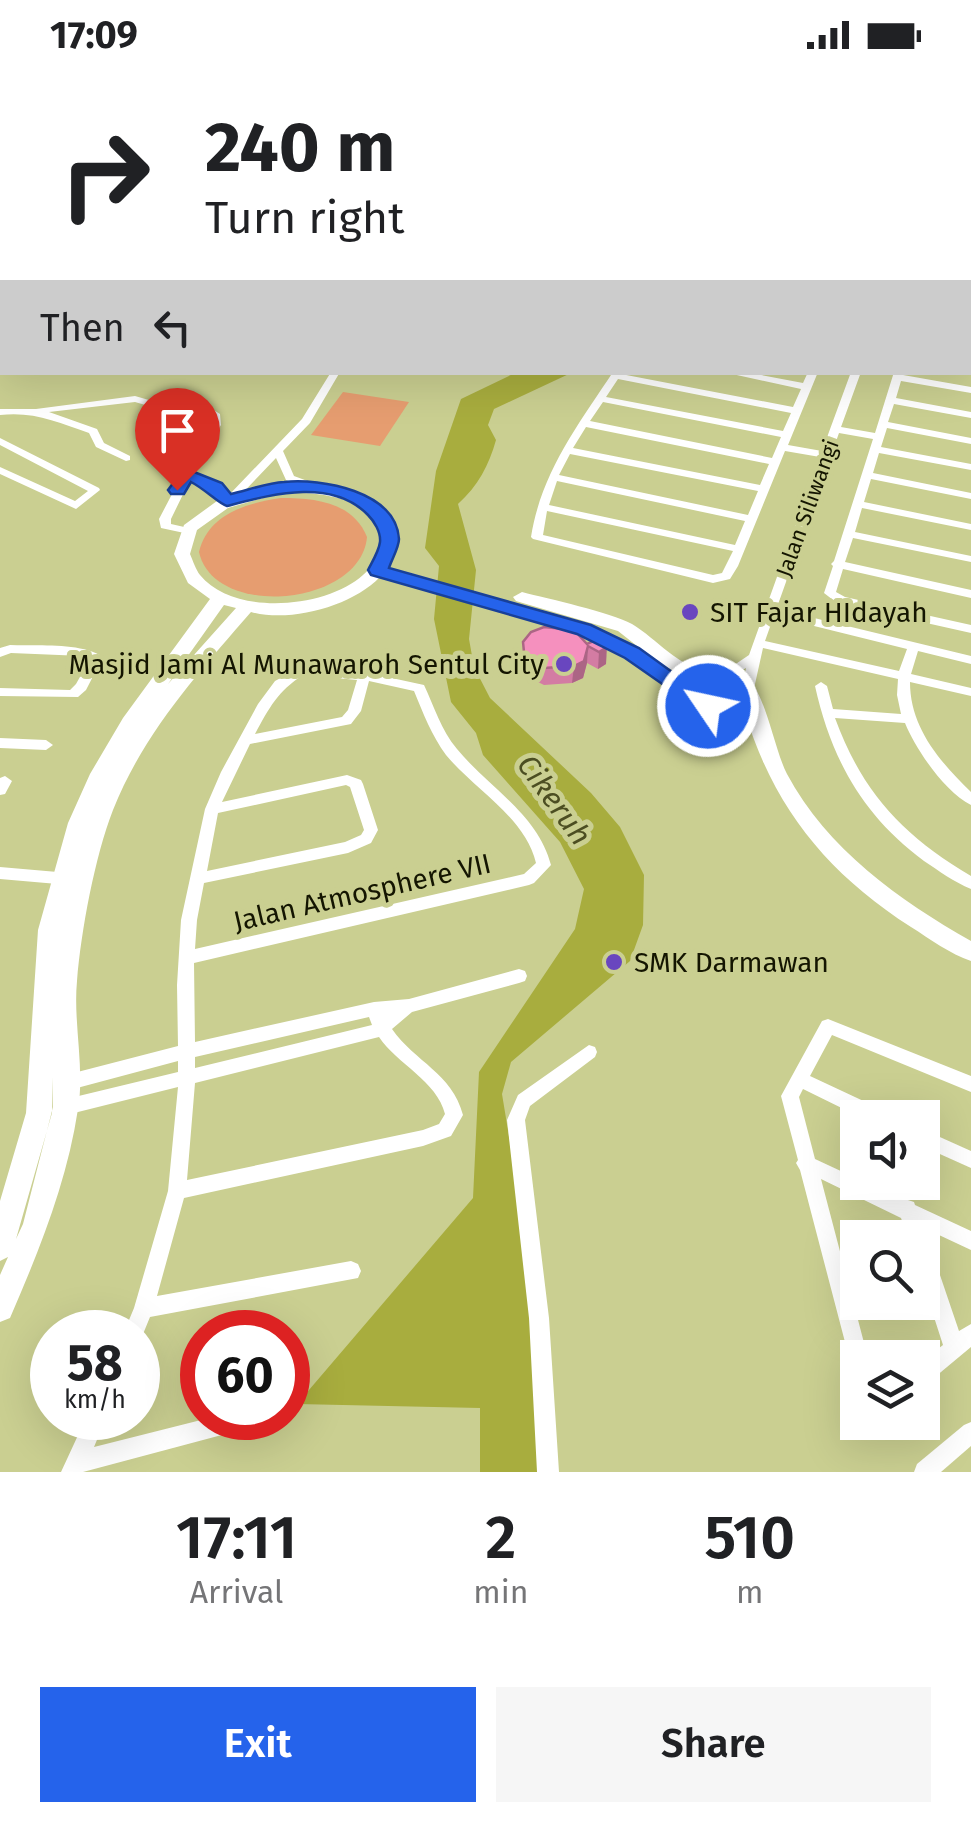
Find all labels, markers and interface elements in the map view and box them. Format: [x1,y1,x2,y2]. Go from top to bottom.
text: 17:09 [50,12,138,58]
text: 240 m [205,106,395,190]
icon: right [40,110,170,240]
text: Turn right [205,191,404,245]
icon: left [145,300,200,355]
text: Then [40,305,125,351]
pin [135,388,220,491]
icon: arrive [150,403,205,458]
street label: Jalan Siliwangi [770,436,845,581]
place label: SIT Fajar HIdayah [710,596,928,629]
marker: SIT Fajar HIdayah [679,601,701,623]
place label: Masjid Jami Al Munawaroh Sentul City [69,648,544,681]
marker: Masjid Jami Al Munawaroh Sentul City [553,653,575,675]
position arrow [656,654,760,758]
water label: Cikeruh [509,748,599,852]
street label: Jalan Atmosphere VII [230,847,494,938]
place label: SMK Darmawan [634,946,829,979]
marker: SMK Darmawan [603,951,625,973]
map controls [840,1100,940,1440]
button: sound [840,1100,940,1200]
button: search [840,1220,940,1320]
speed limit sign: 60 [180,1310,310,1440]
text: 58 [67,1333,123,1393]
button: layers [840,1340,940,1440]
text: km/h [64,1385,126,1415]
text: 17:11 [176,1502,297,1574]
text: 2 [485,1502,516,1574]
text: 510 [704,1502,795,1574]
text: Arrival [190,1573,283,1611]
text: min [473,1573,528,1611]
text: m [736,1573,763,1611]
button: Exit [40,1687,476,1802]
button: Share [496,1687,931,1802]

